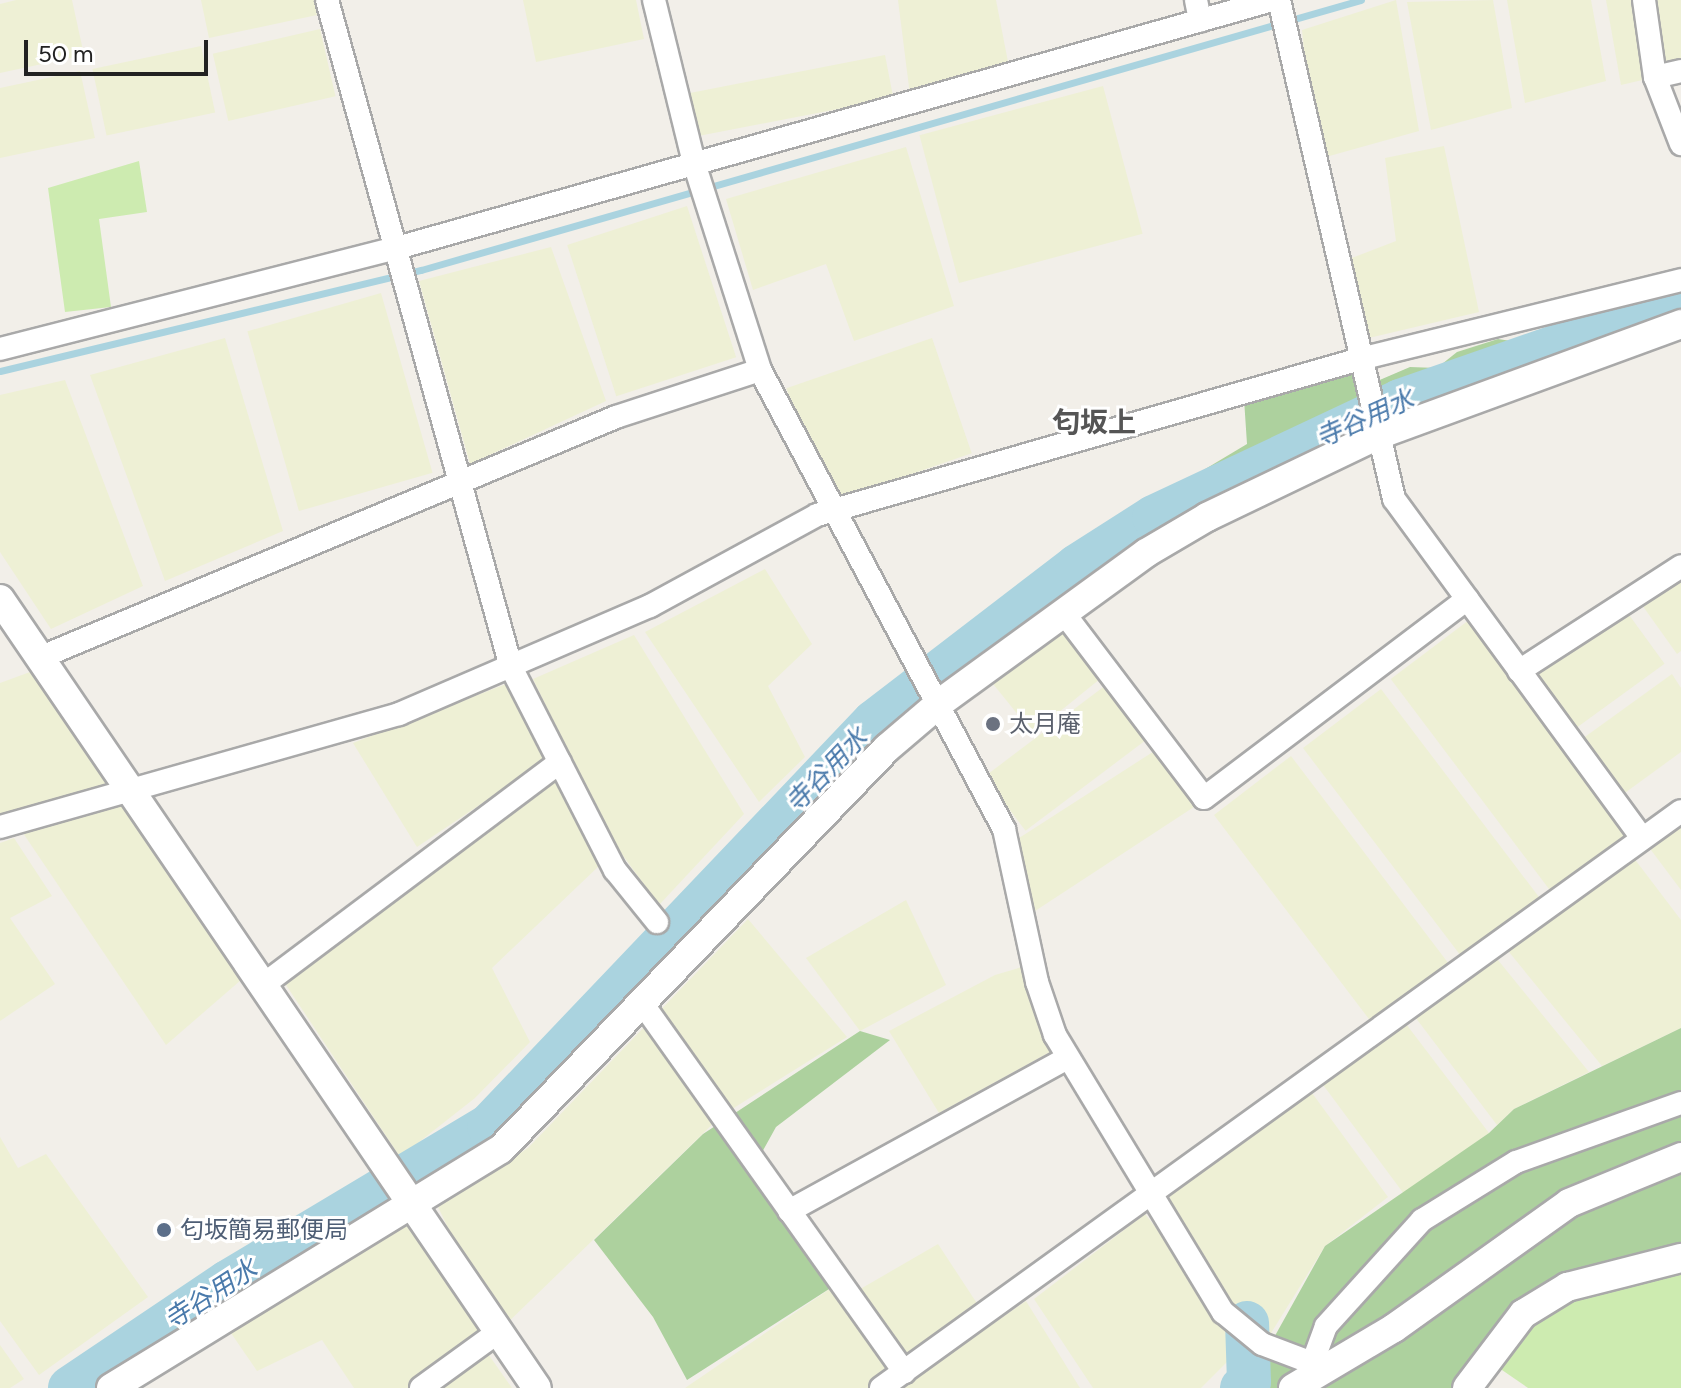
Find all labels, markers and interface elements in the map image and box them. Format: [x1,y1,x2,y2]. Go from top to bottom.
scale bar [28,24,212,74]
text: 50 m [38,39,94,68]
water label: 寺谷用水 [1311,384,1419,454]
district label: 匂坂上 [1052,405,1136,439]
place label: 太月庵 [1009,710,1081,738]
marker: 太月庵 [984,715,1002,733]
water label: 寺谷用水 [780,723,874,819]
place label: 匂坂簡易郵便局 [180,1216,348,1244]
marker: 匂坂簡易郵便局 [155,1221,173,1239]
water label: 寺谷用水 [159,1254,263,1336]

